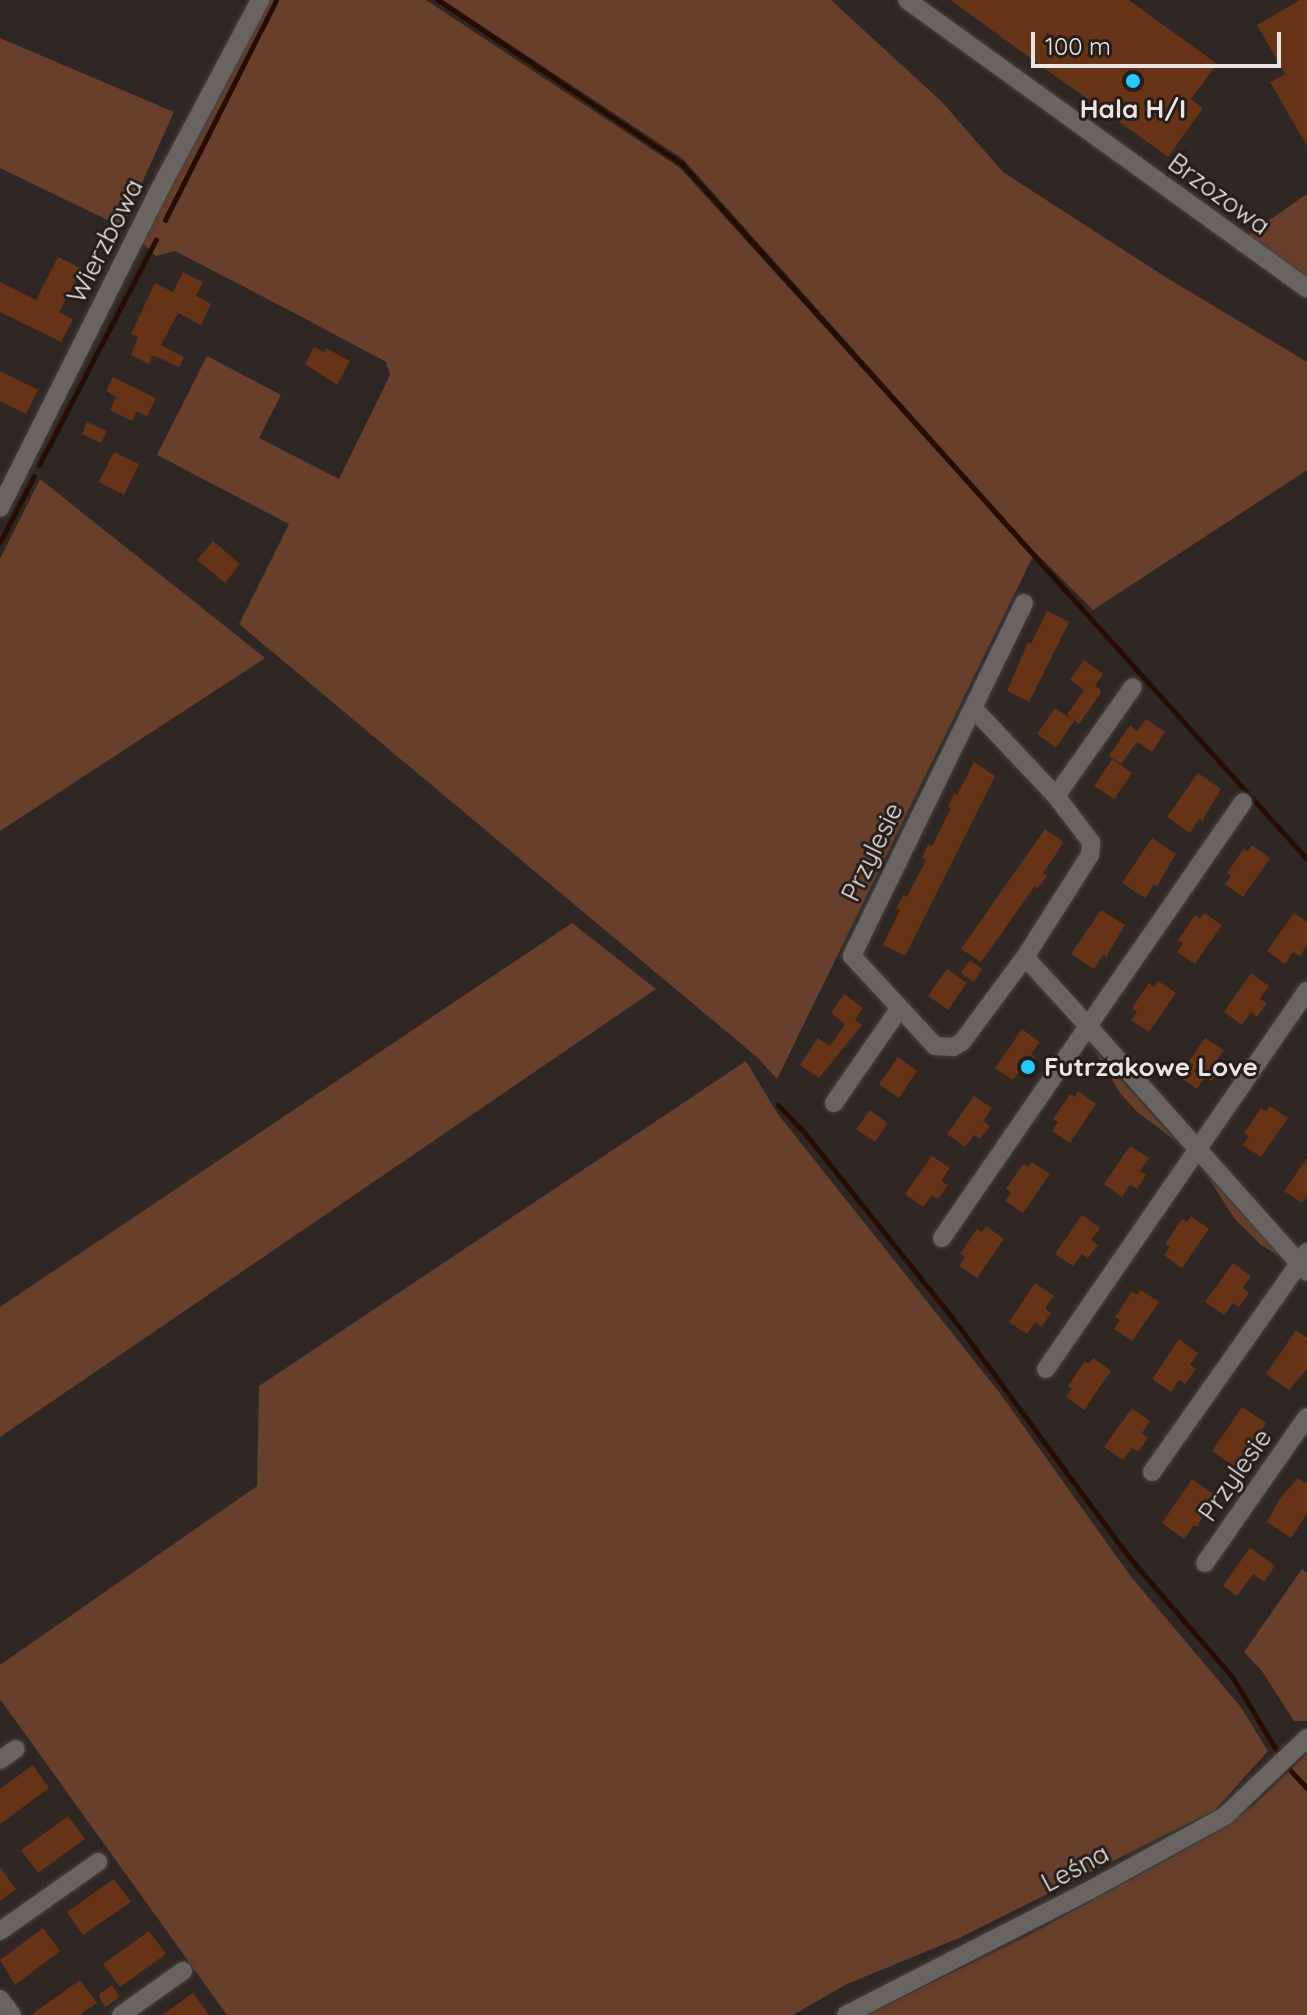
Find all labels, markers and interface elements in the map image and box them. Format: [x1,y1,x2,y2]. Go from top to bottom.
scale bar [1035,16,1285,66]
text: 100 m [1045,31,1111,61]
marker: Hala H/I [1124,72,1142,90]
place label: Hala H/I [1080,93,1186,125]
street label: Brzozowa [1162,147,1276,241]
street label: Wierzbowa [61,174,149,308]
street label: Przylesie [835,798,909,906]
place label: Futrzakowe Love [1044,1051,1258,1083]
marker: Futrzakowe Love [1019,1058,1037,1076]
street label: Przylesie [1192,1423,1278,1527]
street label: Leśna [1036,1837,1114,1899]

